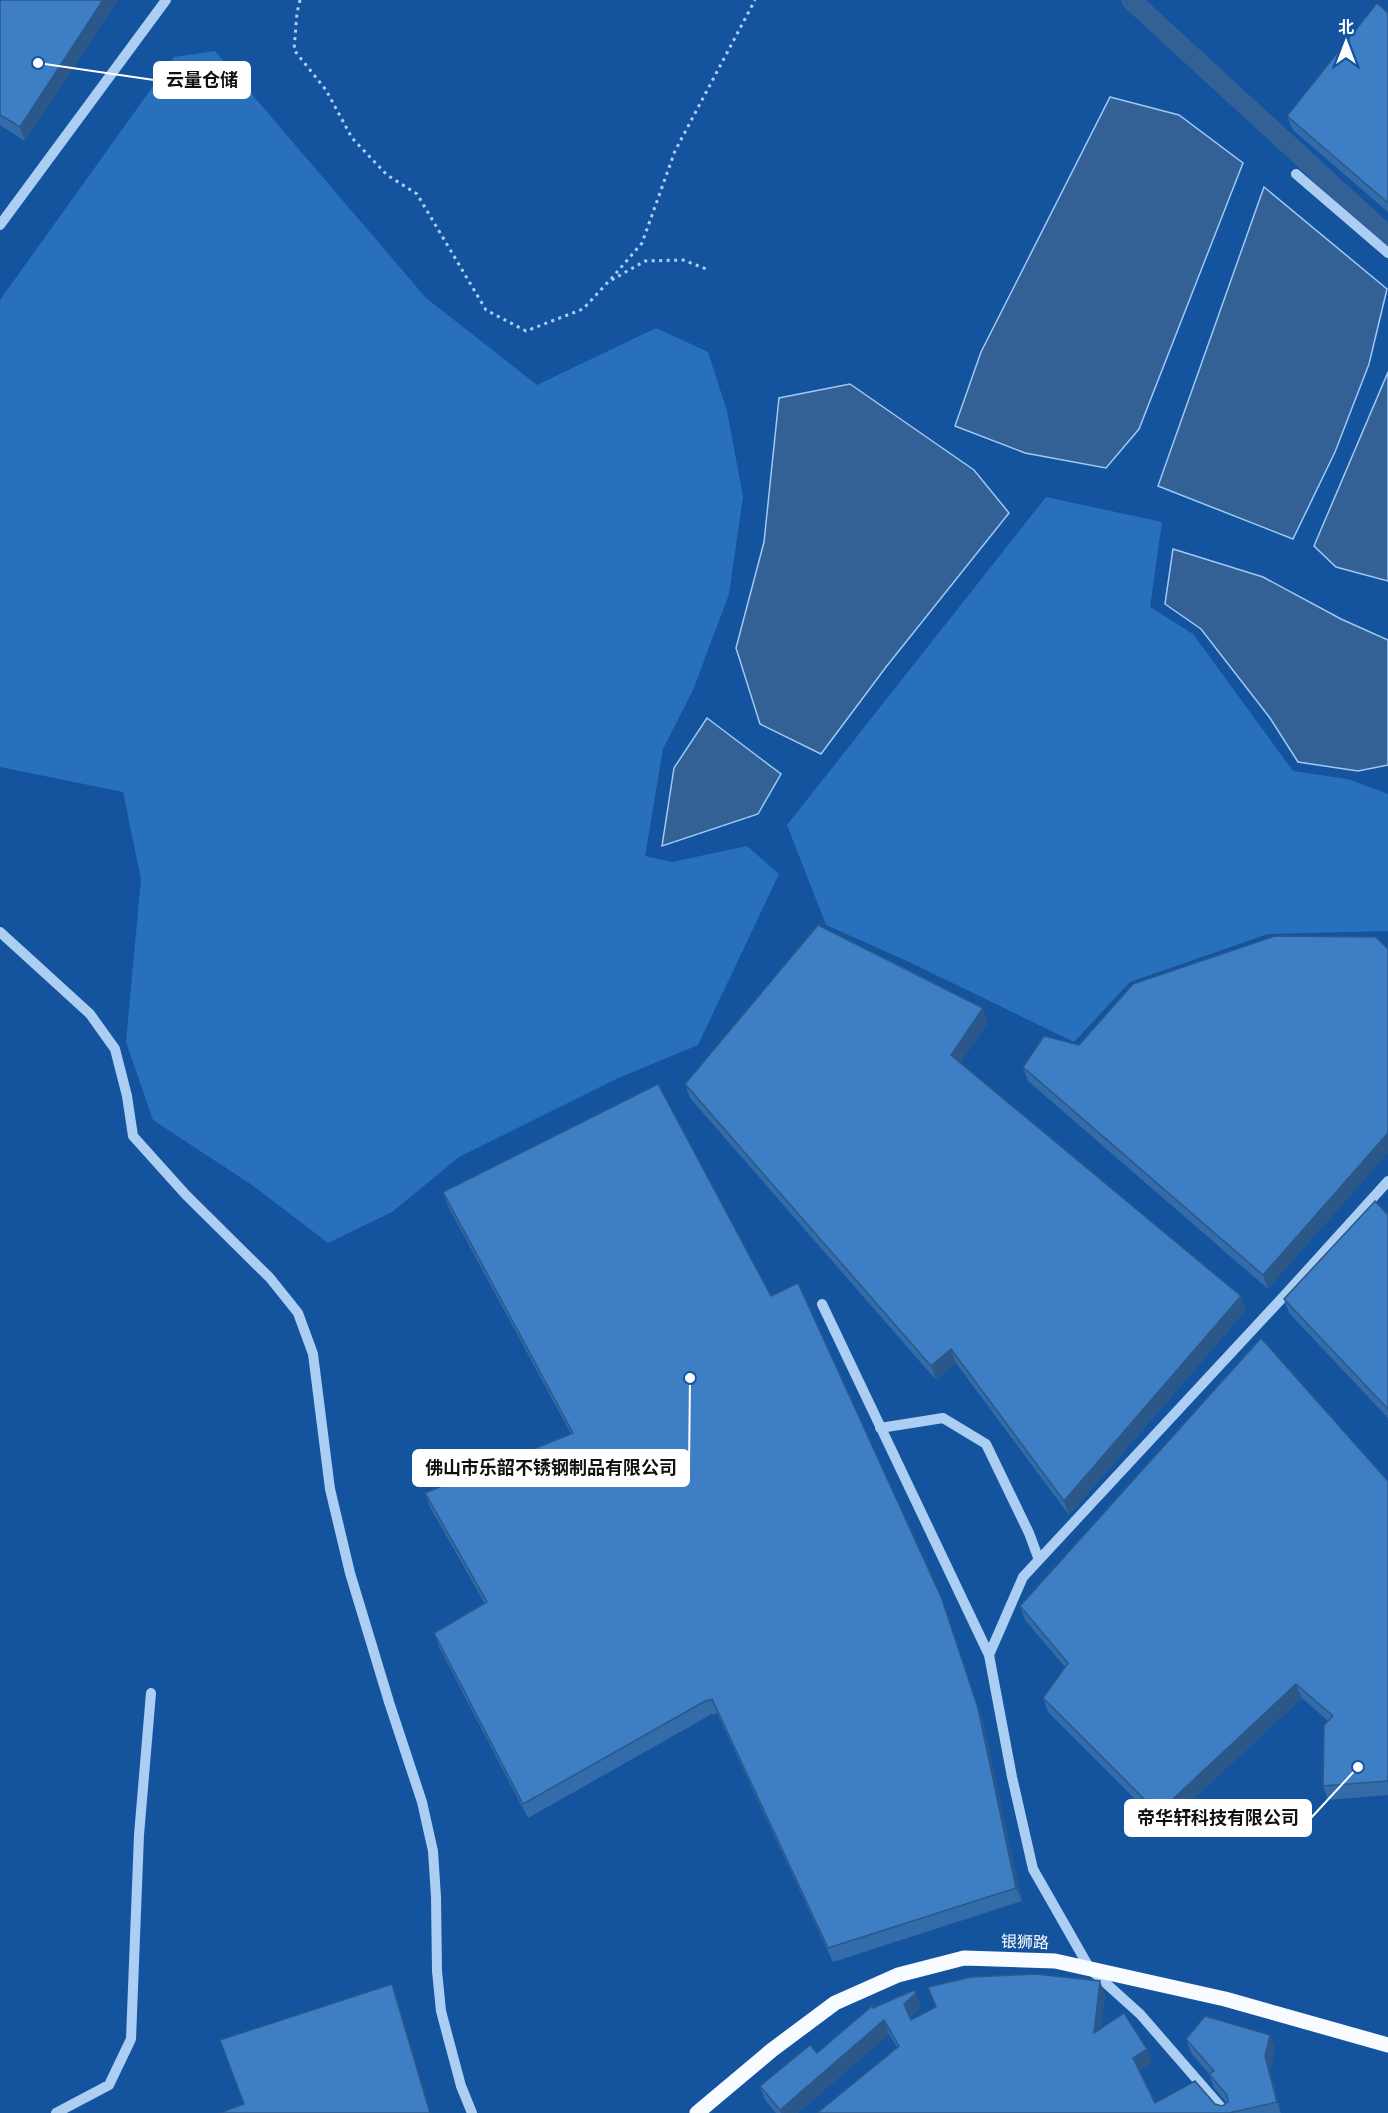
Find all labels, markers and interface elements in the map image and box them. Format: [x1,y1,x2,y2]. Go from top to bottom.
north arrow [1316,12,1376,72]
text: 北 [1338,18,1354,37]
callout: 云量仓储 [154,62,250,98]
text: 云量仓储 [166,69,238,90]
callout: 佛山市乐韶不锈钢制品有限公司 [413,1450,689,1486]
text: 佛山市乐韶不锈钢制品有限公司 [425,1457,677,1478]
callout: 帝华轩科技有限公司 [1125,1800,1311,1836]
text: 帝华轩科技有限公司 [1137,1807,1299,1828]
street label: 银狮路 [1001,1932,1049,1952]

